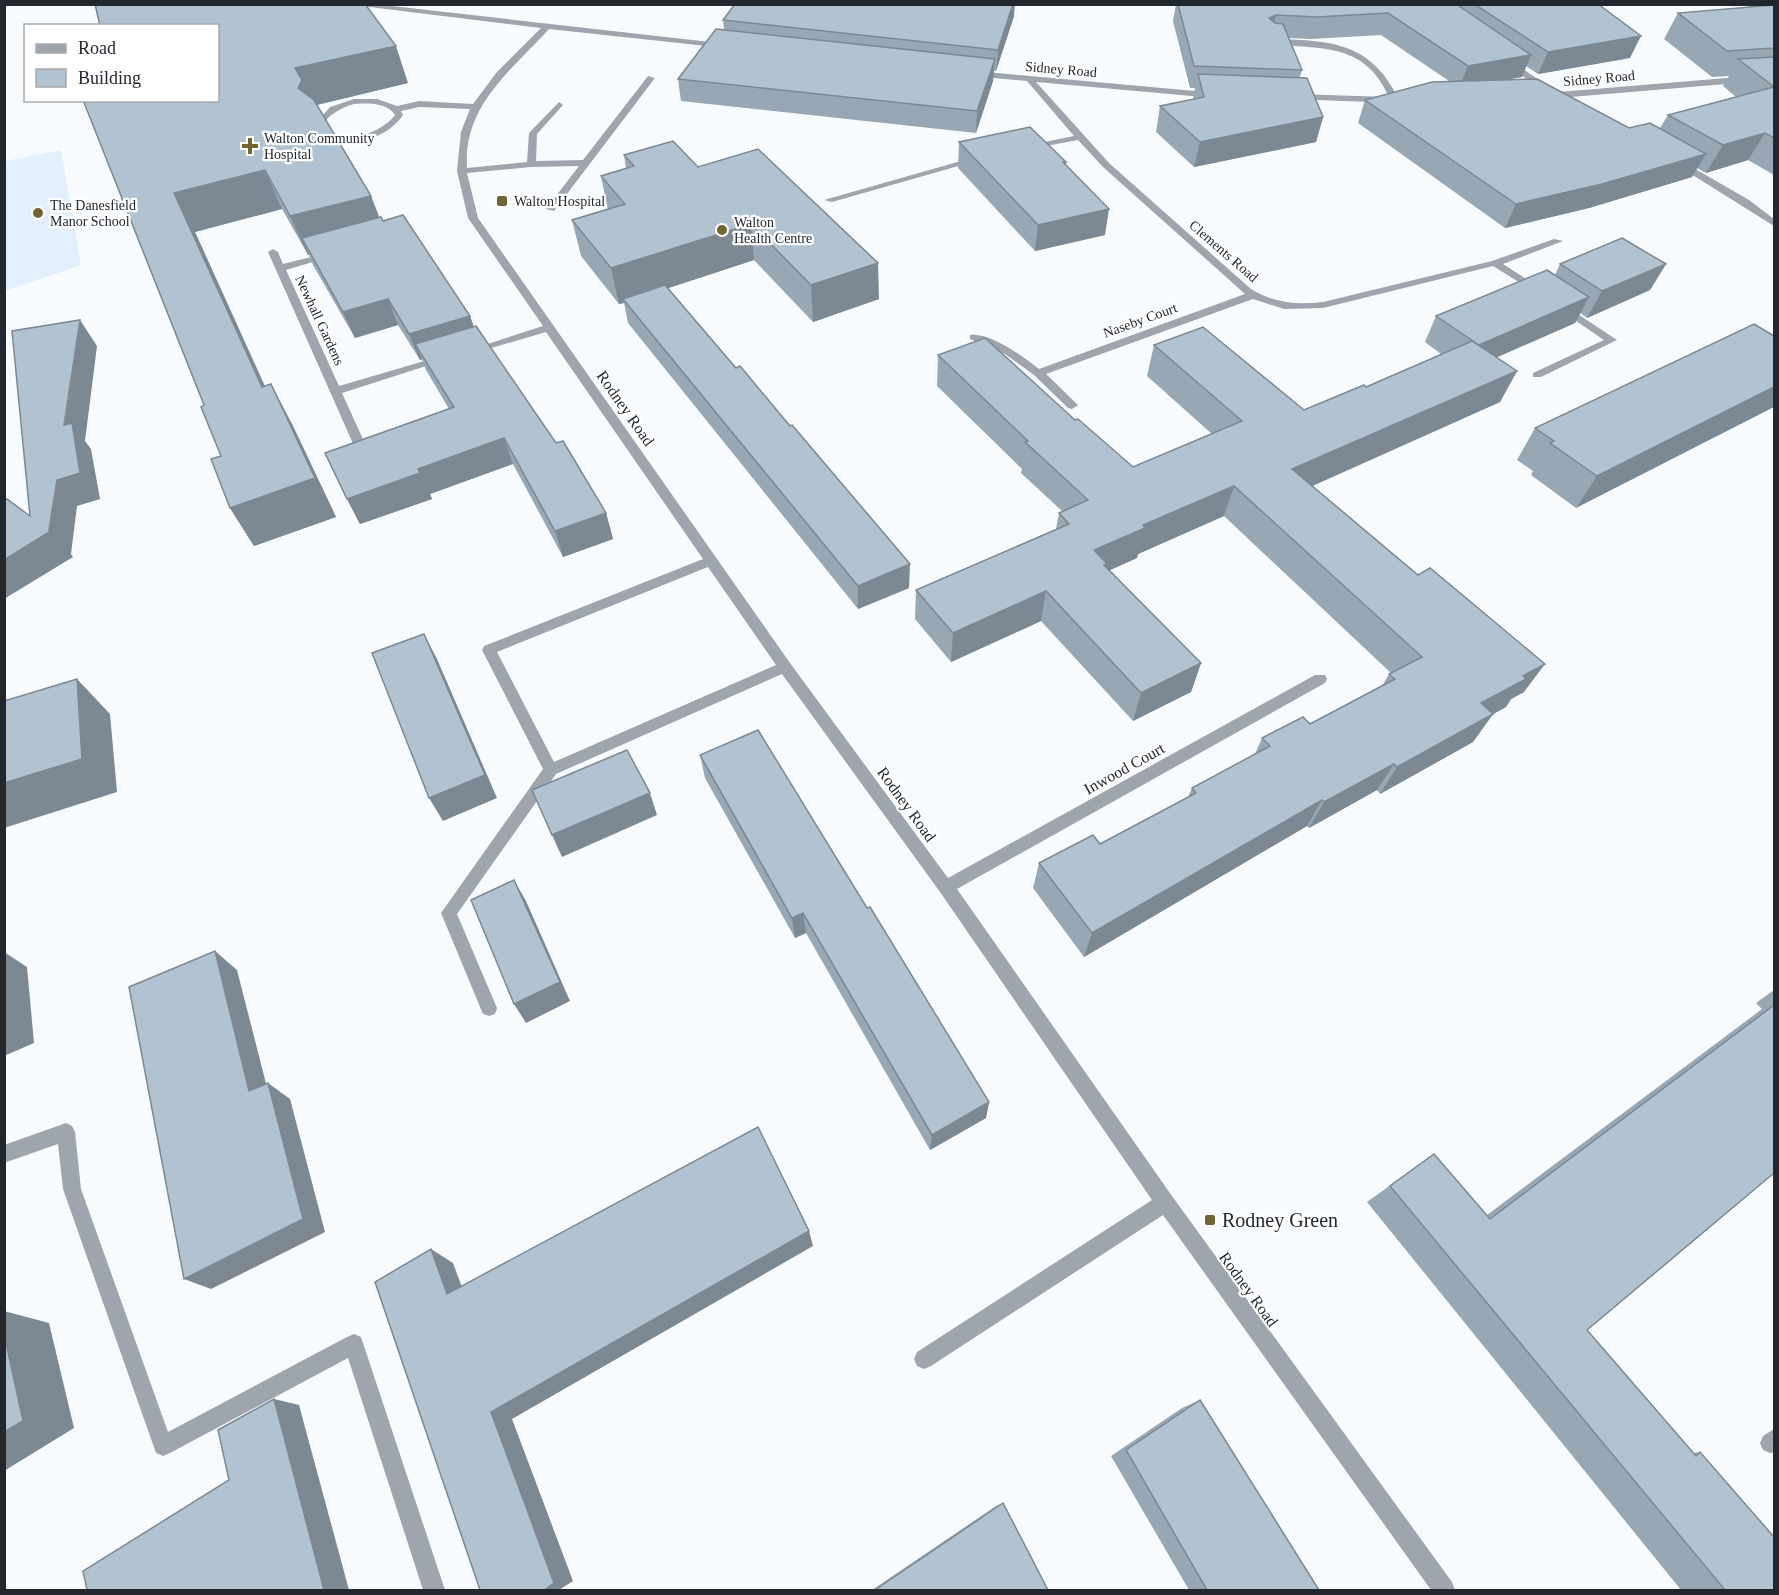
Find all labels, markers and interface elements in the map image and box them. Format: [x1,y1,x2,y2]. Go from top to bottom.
legend [24,24,219,102]
text: Road [78,38,116,58]
street label: Sidney Road [1024,59,1097,80]
text: Building [78,68,141,88]
street label: Sidney Road [1563,68,1636,89]
place label: Walton Community Hospital [264,131,374,162]
marker: Walton Community Hospital [241,137,259,155]
marker: Walton Hospital [495,194,509,208]
place label: Walton Hospital [514,194,605,209]
place label: The Danesfield Manor School [50,198,136,229]
marker: The Danesfield Manor School [31,206,45,220]
place label: Walton Health Centre [734,215,812,246]
street label: Clements Road [1186,218,1261,285]
marker: Walton Health Centre [715,223,729,237]
street label: Newhall Gardens [292,273,347,368]
street label: Naseby Court [1101,300,1179,341]
street label: Rodney Road [593,368,658,450]
street label: Inwood Court [1081,739,1168,798]
street label: Rodney Road [873,764,939,845]
place label: Rodney Green [1222,1209,1338,1232]
marker: Rodney Green [1203,1213,1217,1227]
street label: Rodney Road [1215,1249,1281,1330]

